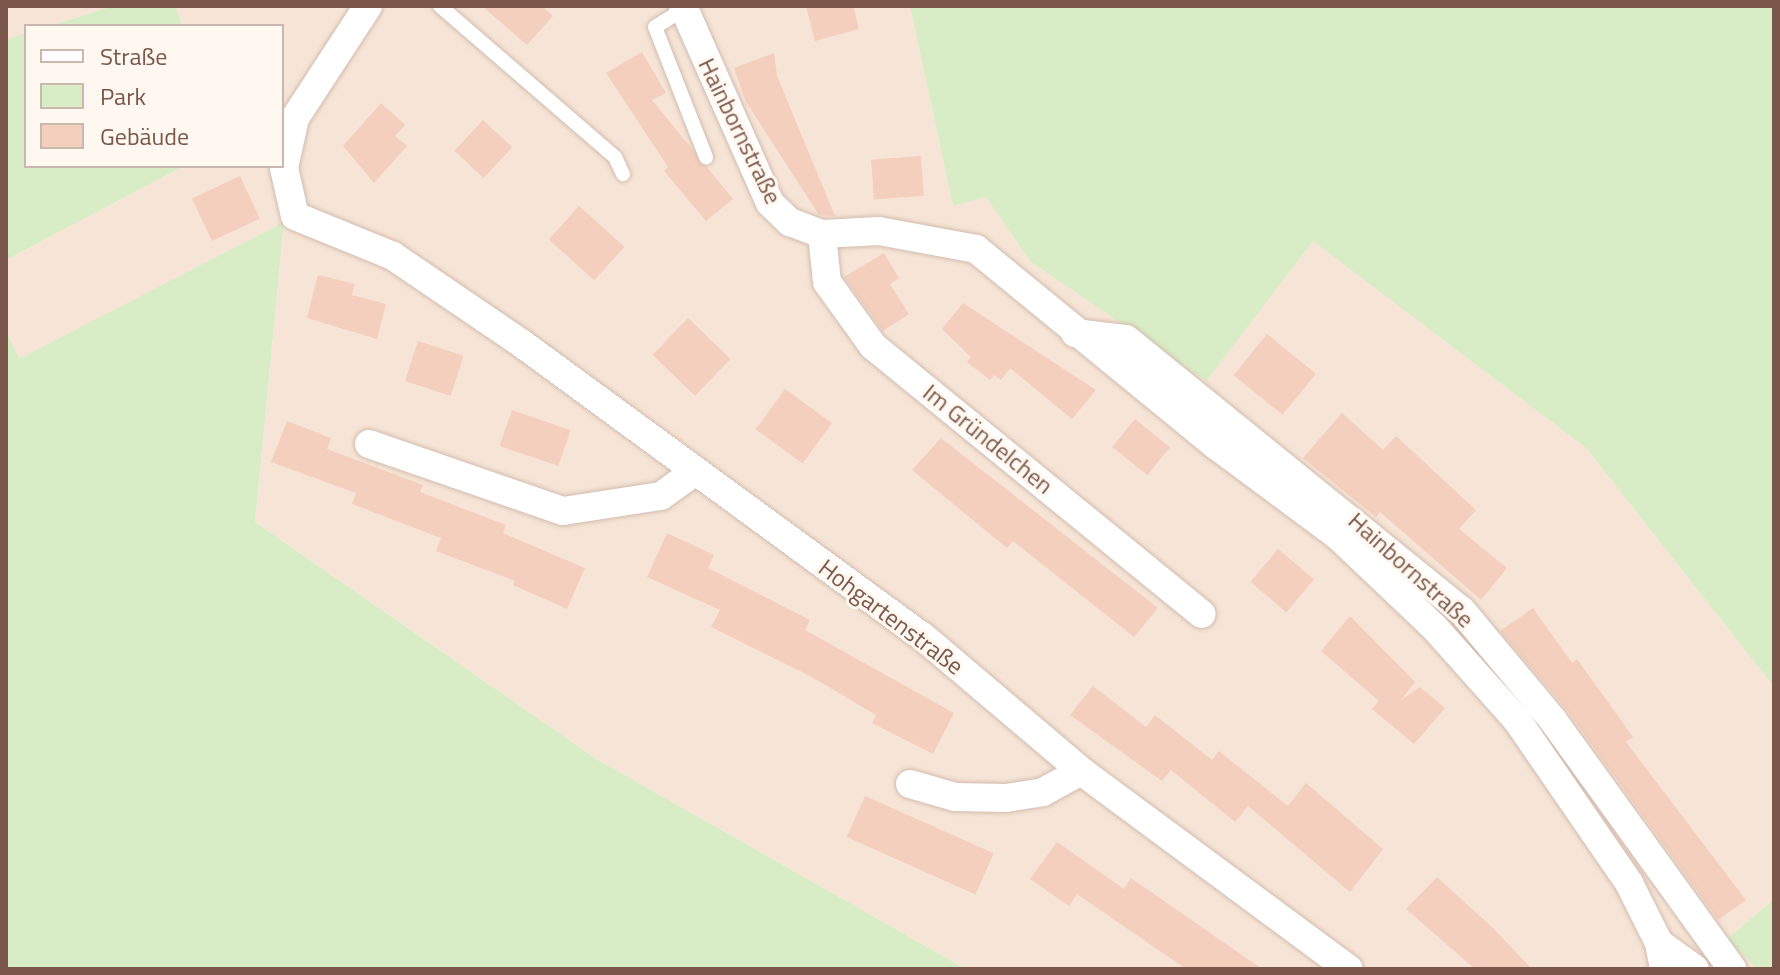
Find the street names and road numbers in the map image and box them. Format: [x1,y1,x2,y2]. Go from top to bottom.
street label: Hainbornstraße [692,53,788,209]
street label: Im Gründelchen [917,378,1059,500]
street label: Hainbornstraße [1342,506,1480,634]
street label: Hohgartenstraße [813,553,969,681]

